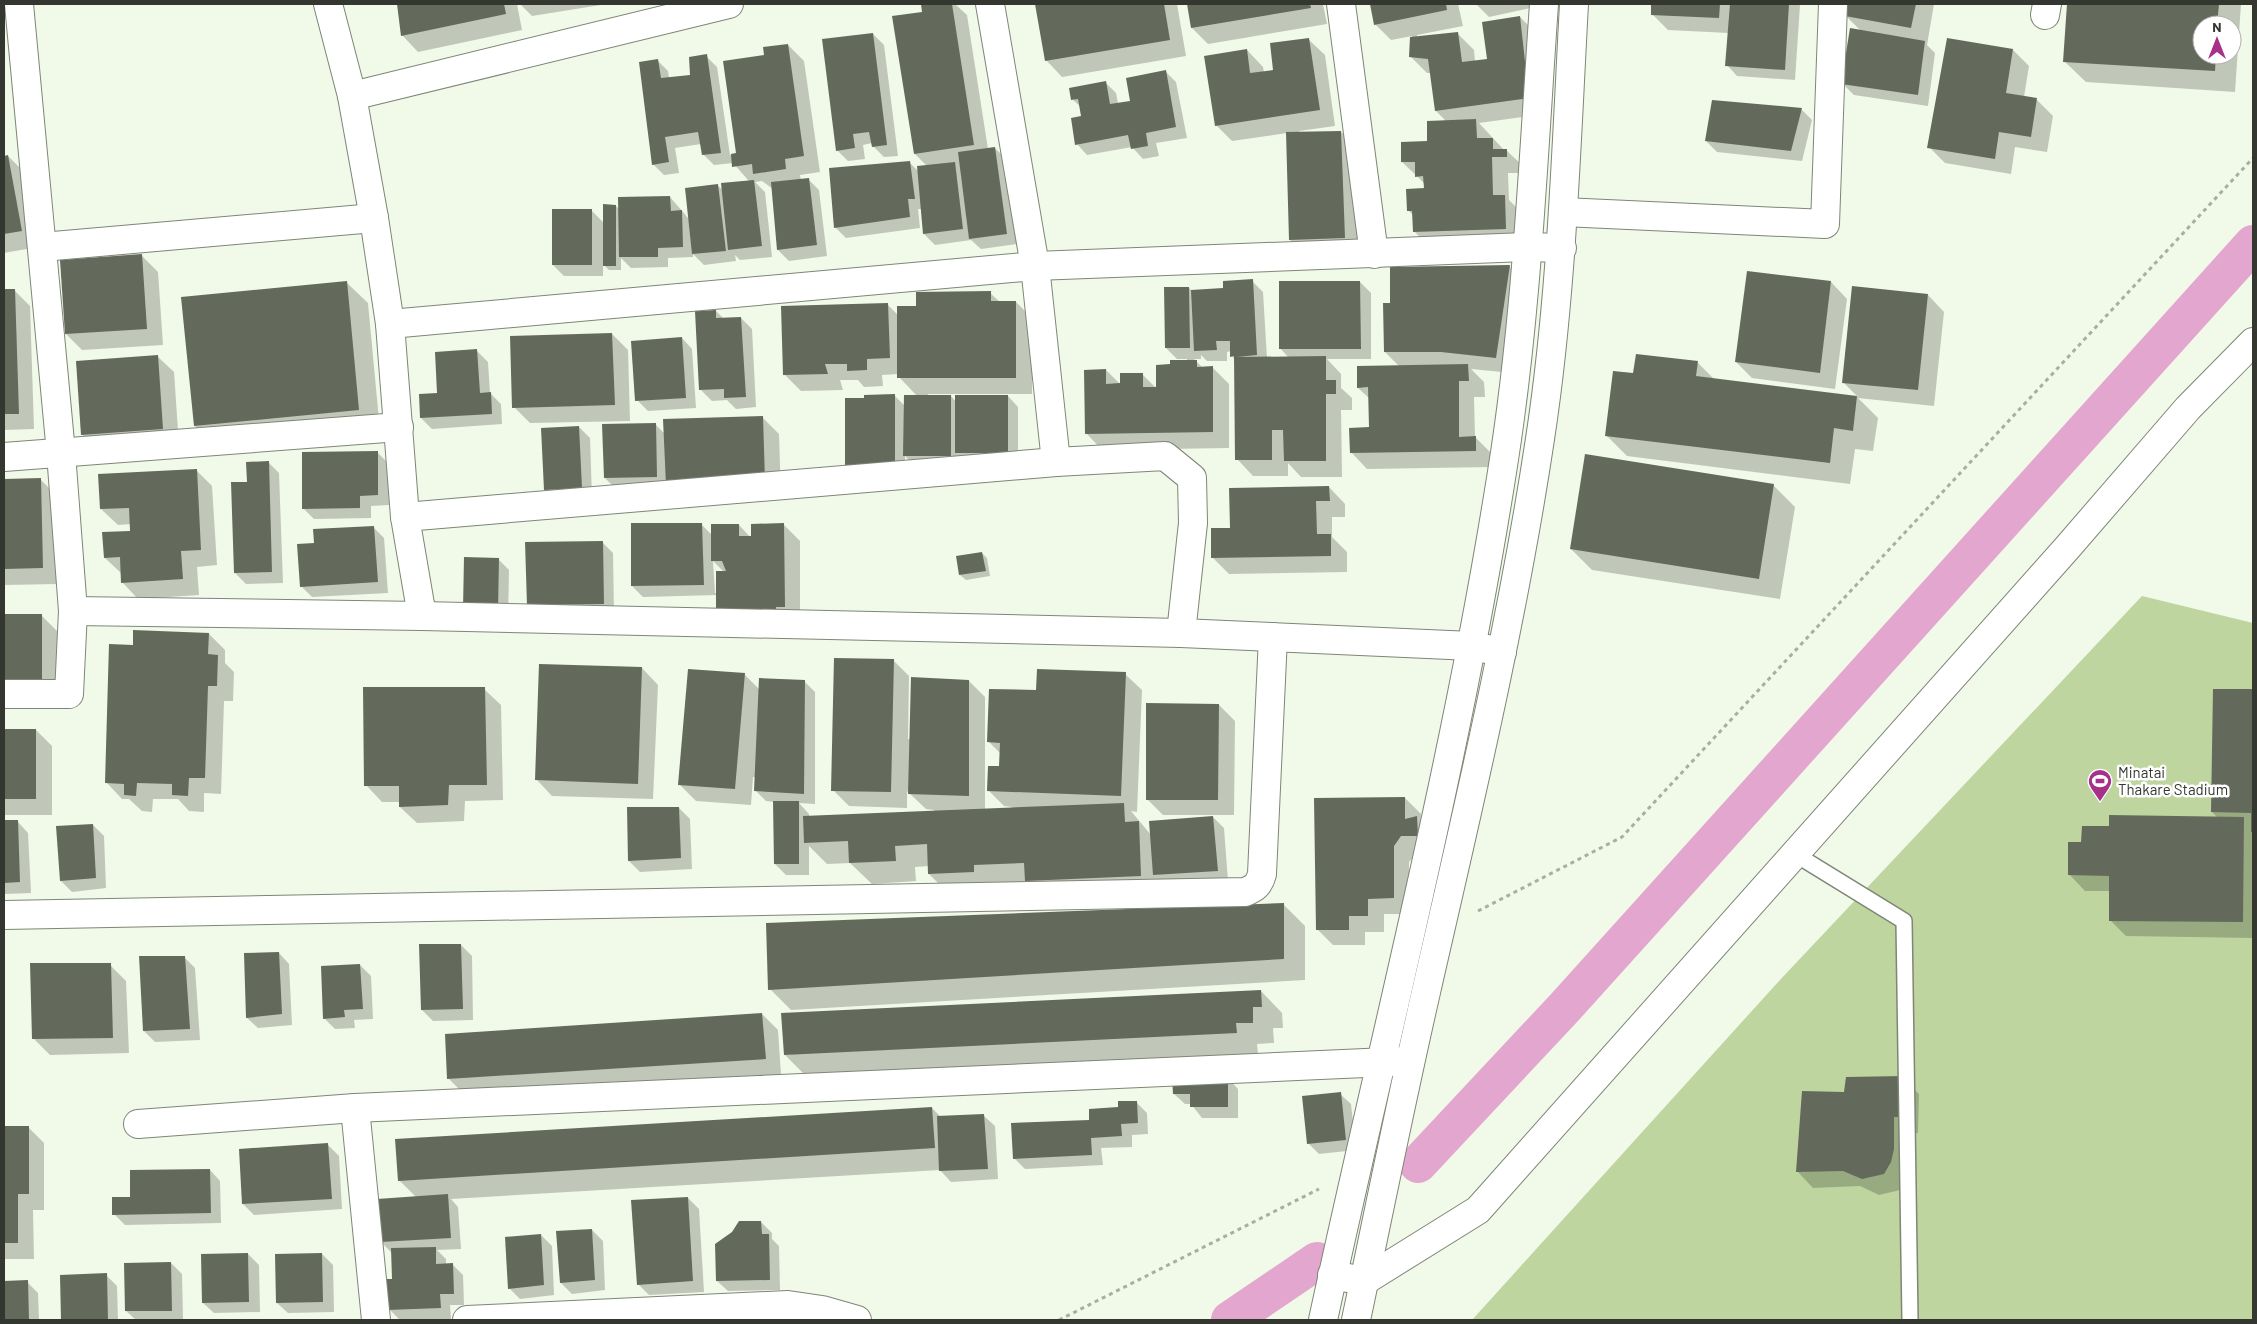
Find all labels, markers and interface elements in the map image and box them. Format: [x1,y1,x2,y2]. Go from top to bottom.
north arrow [2192,15,2242,65]
text: N [2212,18,2222,35]
place label: Minatai Thakare Stadium [2118,763,2228,798]
sports icon: Minatai Thakare Stadium [2087,768,2113,802]

